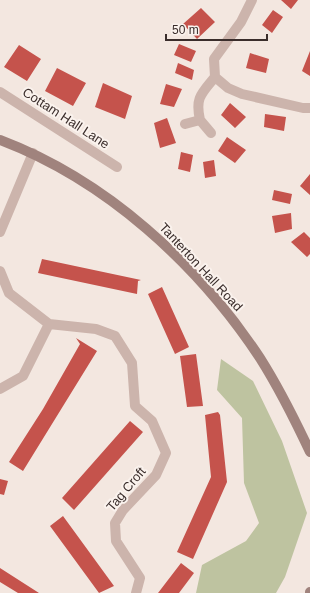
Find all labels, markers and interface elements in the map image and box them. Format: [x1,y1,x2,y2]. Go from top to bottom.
scale bar [166,16,267,42]
text: 50 m [172,23,199,37]
street label: Cottam Hall Lane [20,84,112,152]
street label: Tanterton Hall Road [156,220,246,314]
street label: Tag Croft [103,464,149,514]

